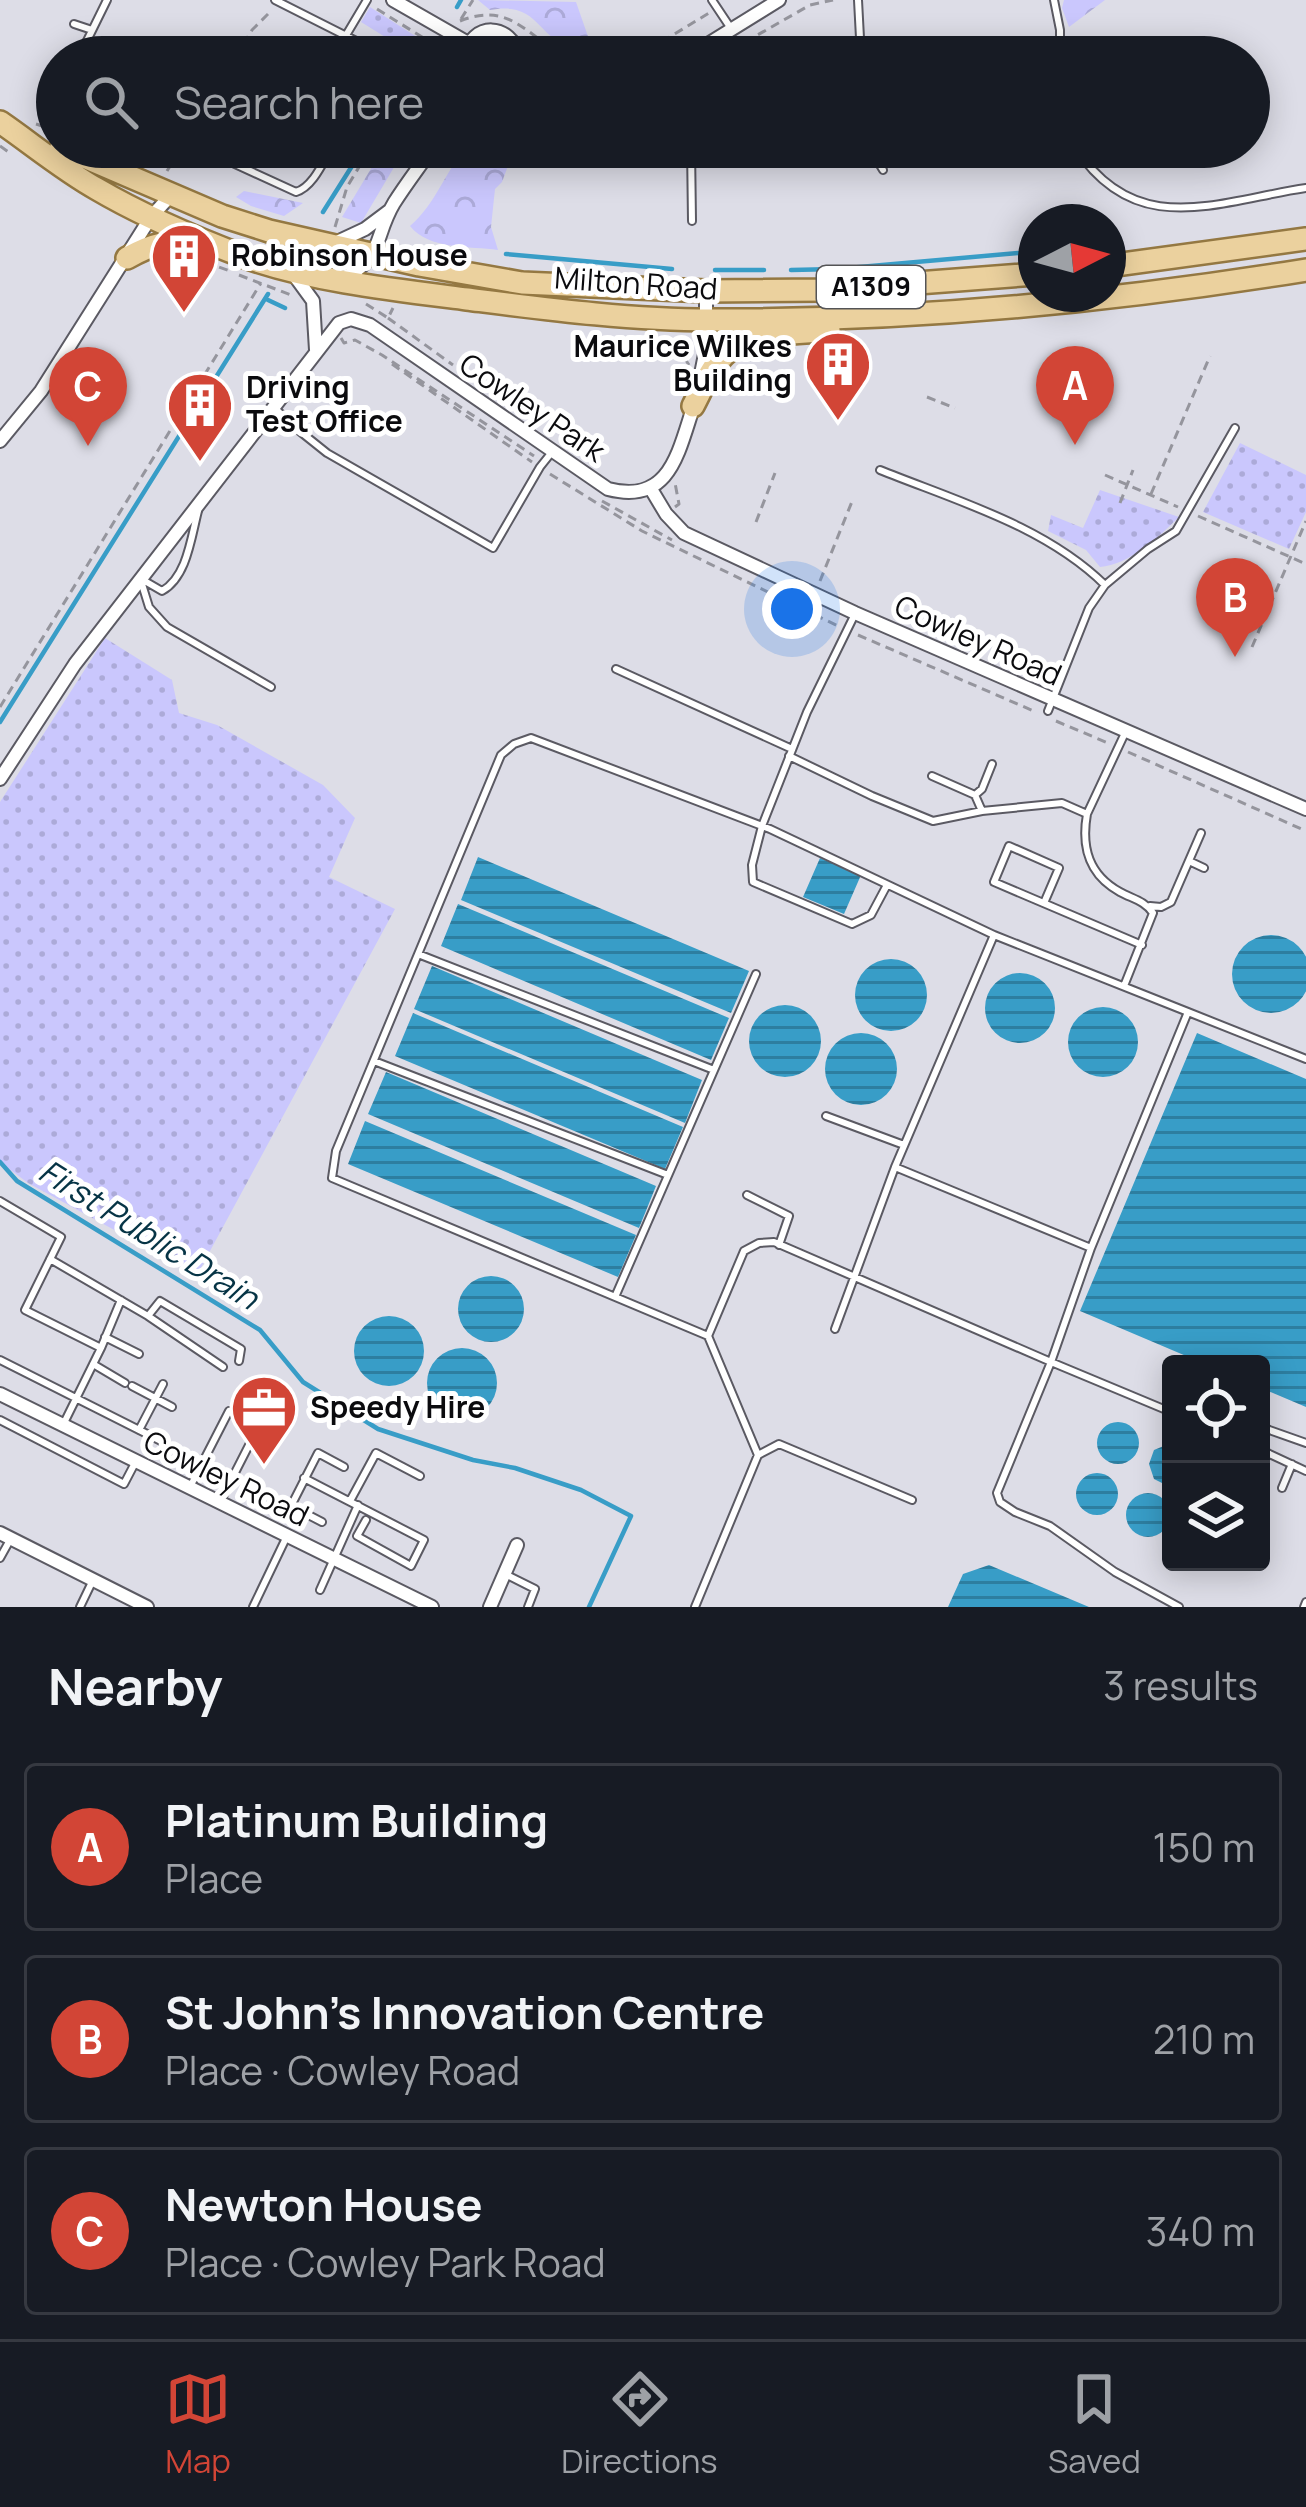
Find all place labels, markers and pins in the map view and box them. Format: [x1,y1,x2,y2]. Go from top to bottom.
building icon: Robinson House [149,221,219,315]
place label: Robinson House [231,234,468,275]
place label: Maurice Wilkes Building [573,325,792,400]
building icon: Maurice Wilkes Building [803,329,873,423]
pin: A [1036,346,1114,445]
pin: C [49,347,127,446]
place label: Driving Test Office [246,366,403,441]
building icon: Driving Test Office [165,370,235,464]
pin: B [1196,558,1274,657]
office icon: Speedy Hire [229,1373,299,1467]
place label: Speedy Hire [310,1386,485,1427]

